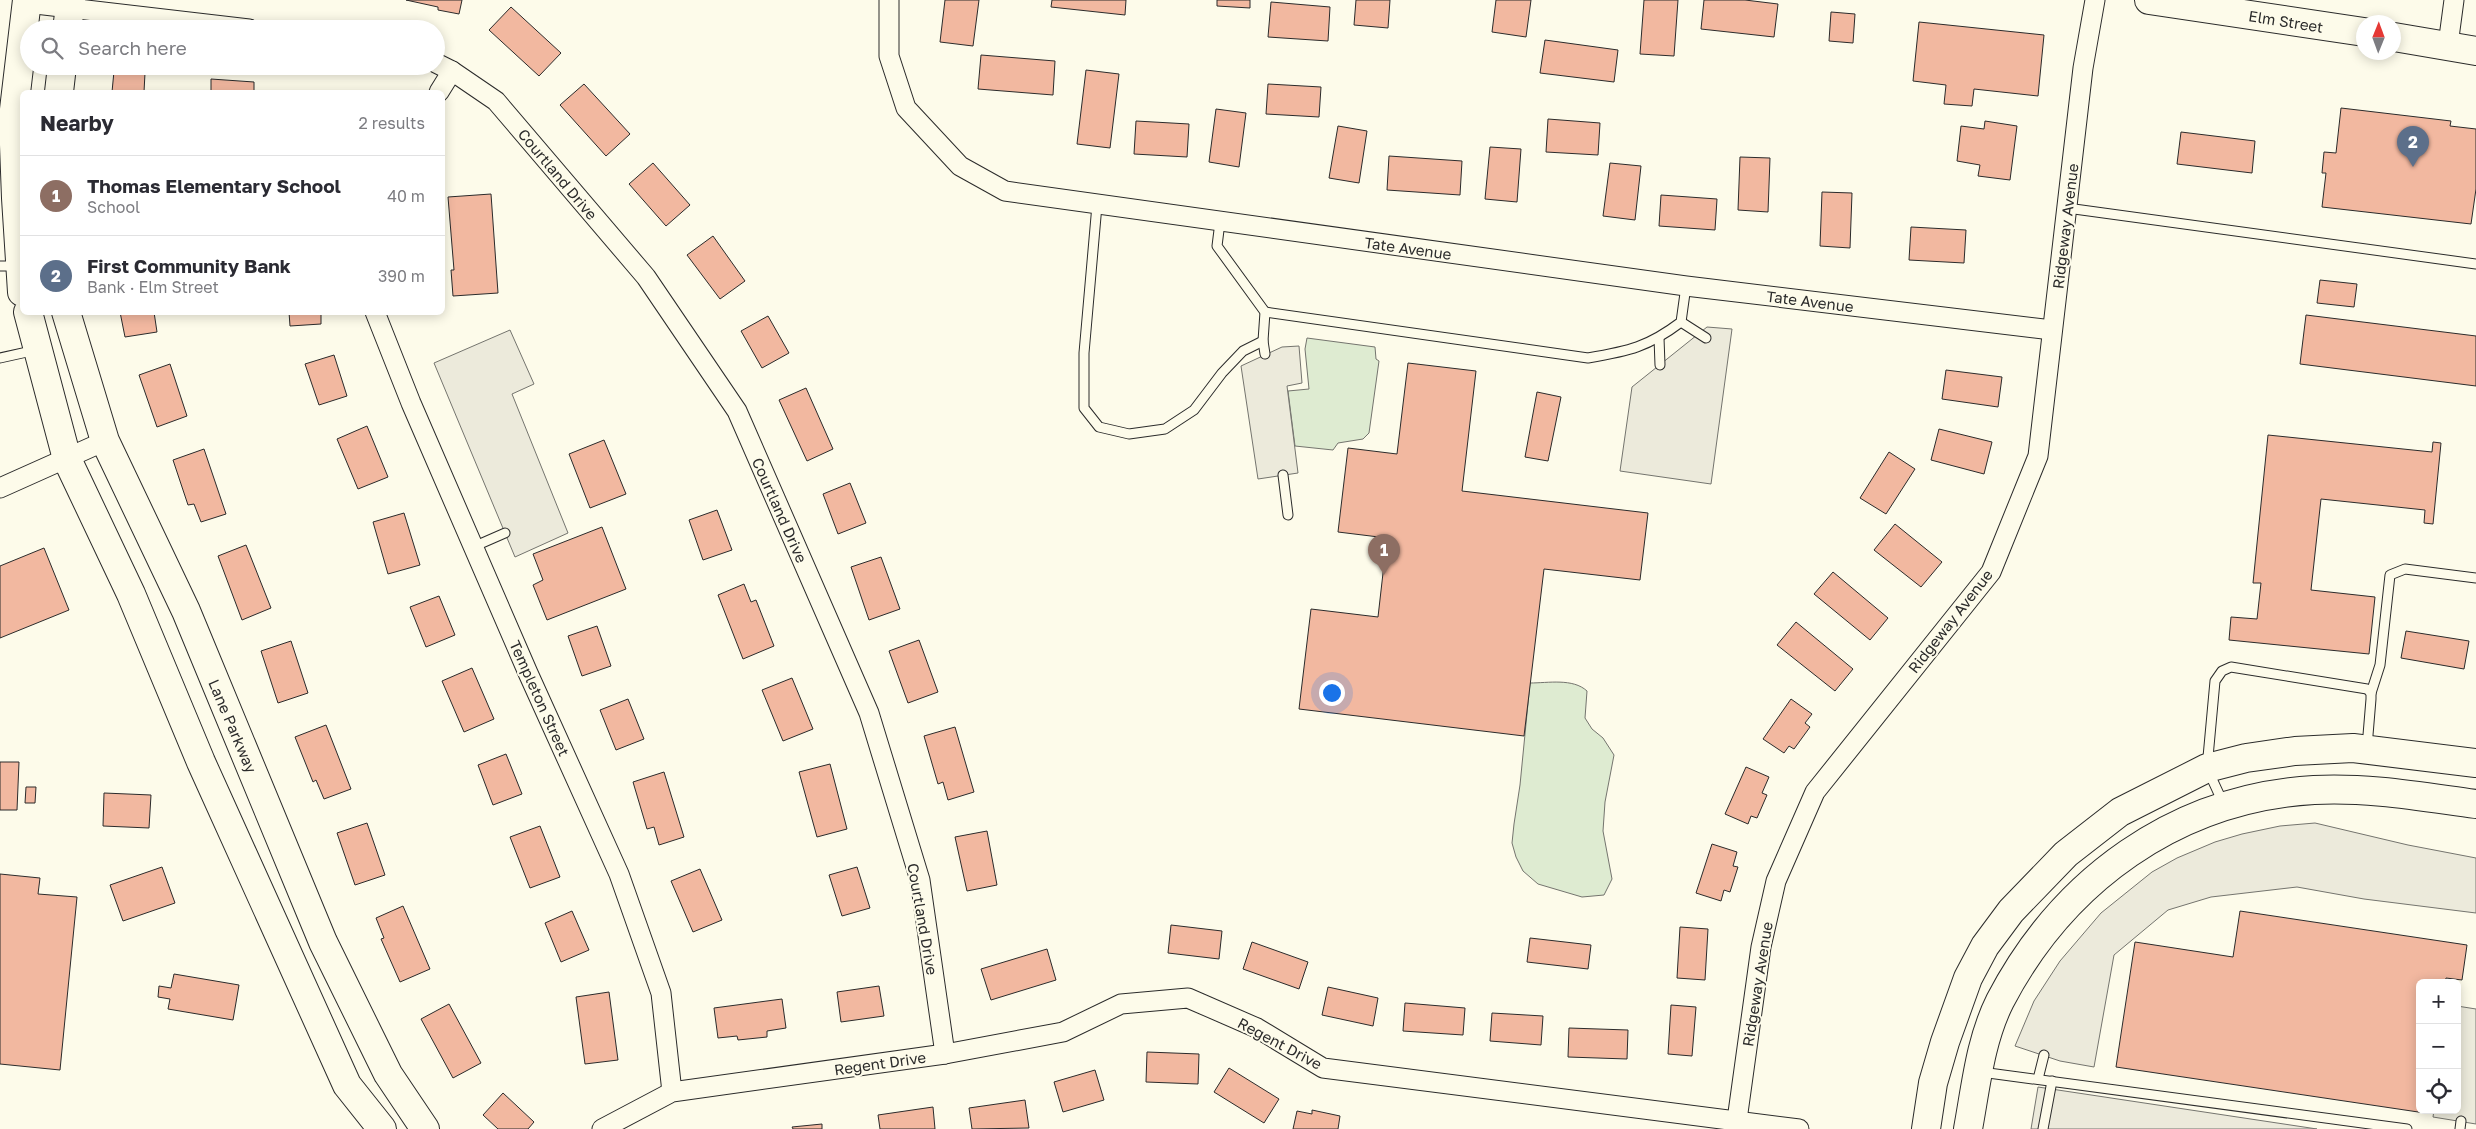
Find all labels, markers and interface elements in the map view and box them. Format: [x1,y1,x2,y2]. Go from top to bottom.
street label: Elm Street [2247,6,2325,36]
north arrow [2356,15,2401,60]
search box [20,20,445,75]
icon: search [38,34,66,62]
text: Search here [78,36,187,59]
text: Nearby [40,110,114,136]
text: 2 results [359,113,425,133]
street label: Courtland Drive [515,125,601,223]
pin: 2 [2397,126,2429,167]
street label: Ridgeway Avenue [2048,162,2082,290]
text: Thomas Elementary School [87,174,341,197]
text: 1 [52,186,60,206]
text: 40 m [387,186,425,206]
text: School [87,197,140,217]
street label: Tate Avenue [1363,233,1453,263]
text: First Community Bank [87,254,291,277]
text: 2 [51,266,61,286]
text: 390 m [378,266,425,286]
text: Bank · Elm Street [87,277,219,297]
street label: Tate Avenue [1765,287,1855,315]
street label: Courtland Drive [749,455,811,566]
pin: 1 [1368,534,1400,575]
street label: Ridgeway Avenue [1904,565,1996,676]
street label: Templeton Street [506,637,574,759]
street label: Lane Parkway [205,677,261,776]
your location [1319,680,1345,706]
street label: Courtland Drive [904,862,942,977]
street label: Ridgeway Avenue [1738,920,1776,1048]
map controls [2416,979,2461,1114]
button: + [2416,979,2461,1024]
street label: Regent Drive [1235,1013,1325,1073]
button: − [2416,1024,2461,1069]
street label: Regent Drive [833,1048,927,1078]
button: locate [2416,1069,2461,1114]

